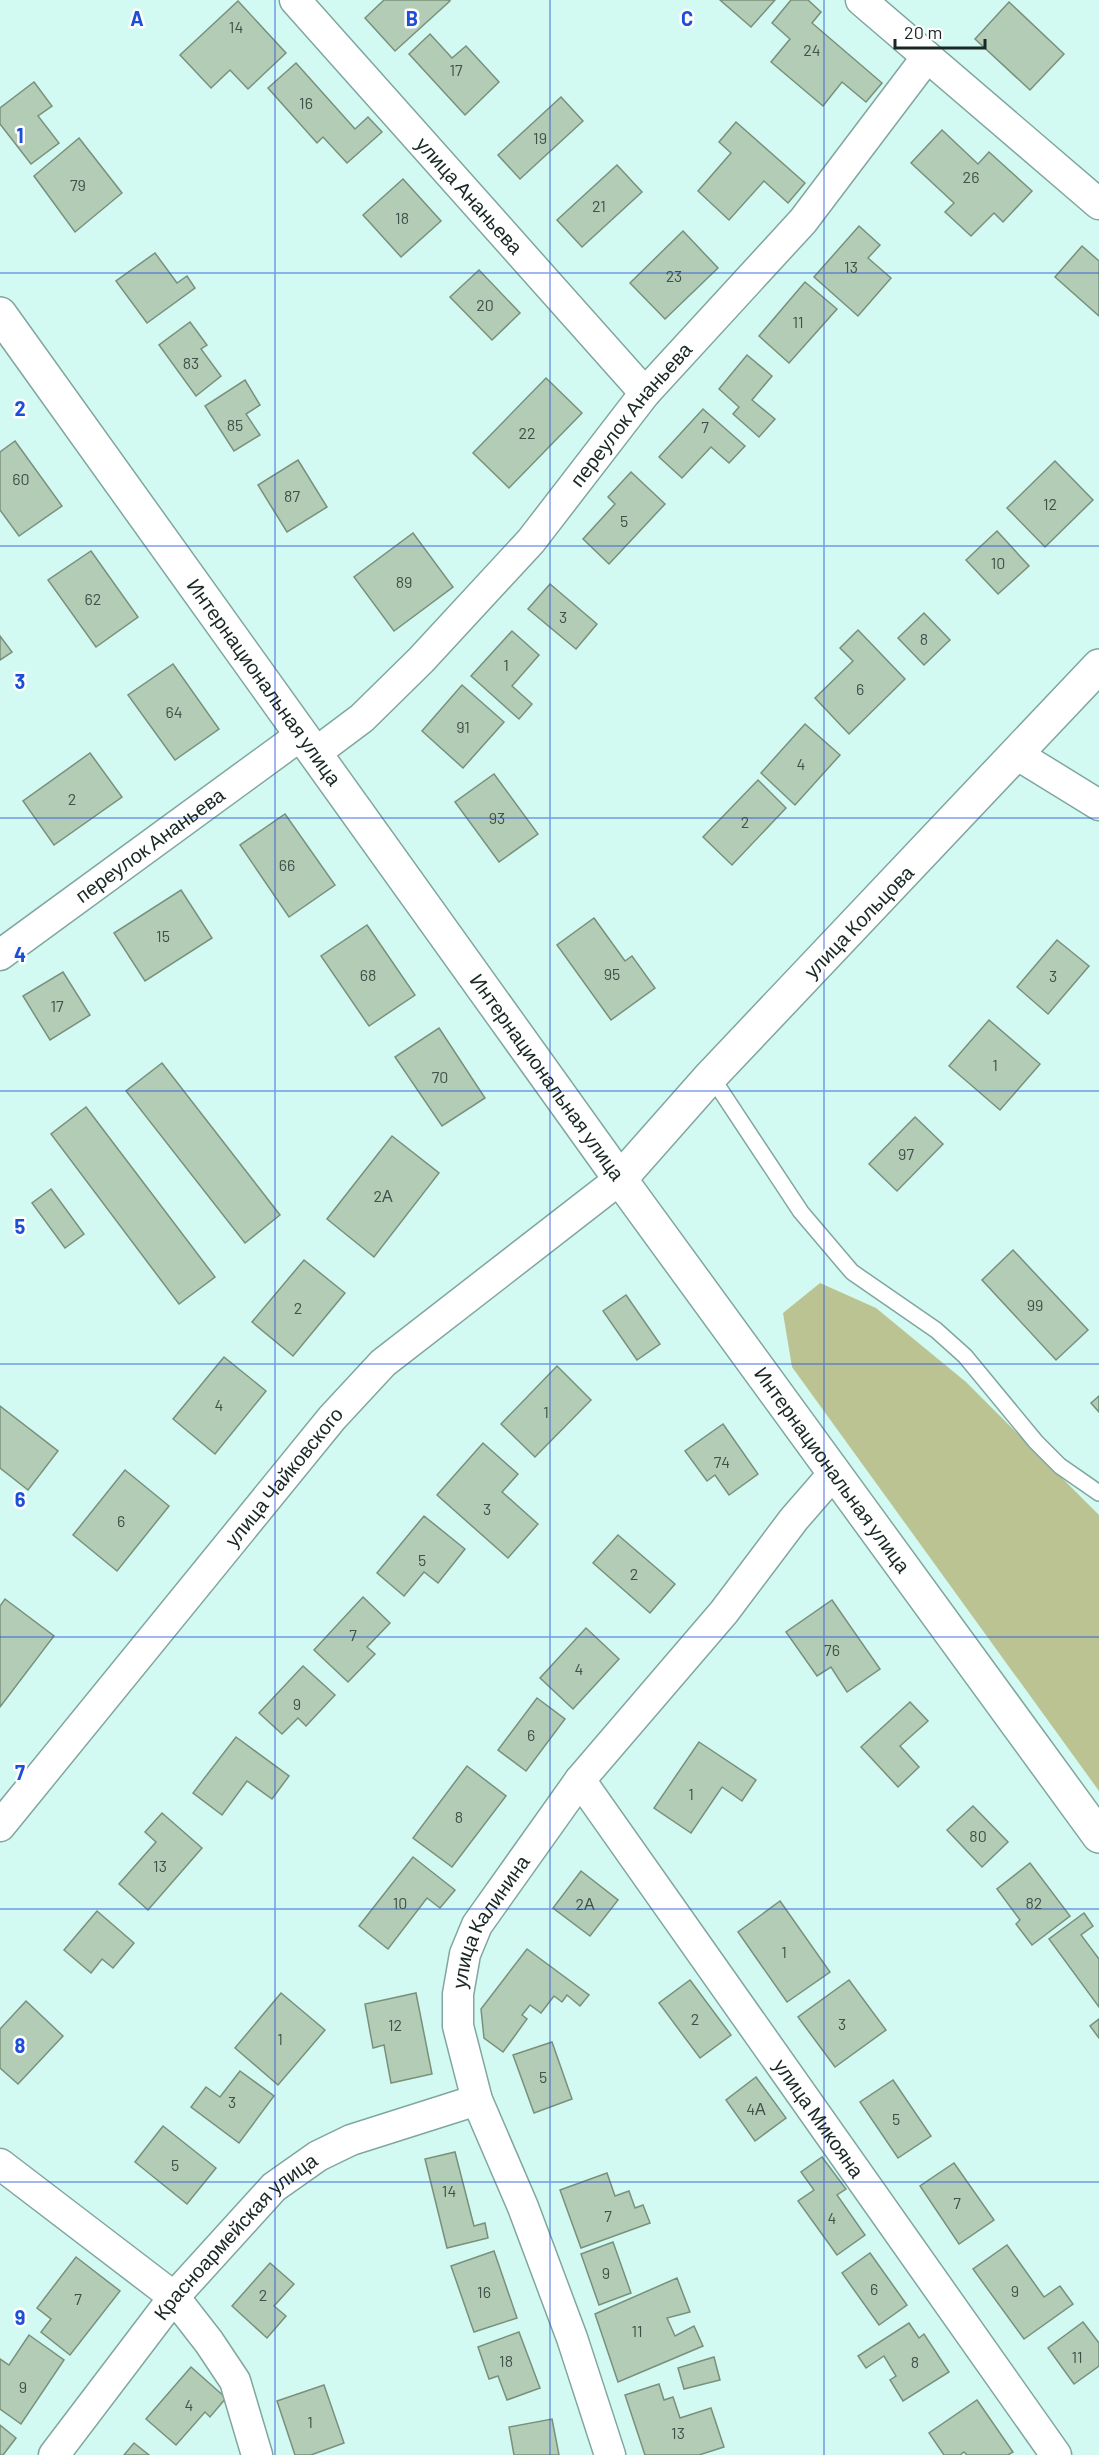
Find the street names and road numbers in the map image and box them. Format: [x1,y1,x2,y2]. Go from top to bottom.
street label: улица Ананьева [412,132,529,259]
street label: переулок Ананьева [564,337,697,491]
street label: Интернациональная улица [182,573,347,790]
street label: переулок Ананьева [70,781,230,907]
street label: улица Кольцова [798,859,919,983]
street label: Интернациональная улица [466,969,631,1185]
street label: Интернациональная улица [750,1362,916,1578]
street label: улица Чайковского [219,1401,347,1551]
street label: улица Калинина [446,1849,534,1990]
street label: улица Микояна [769,2054,870,2183]
street label: Красноармейская улица [148,2147,322,2324]

